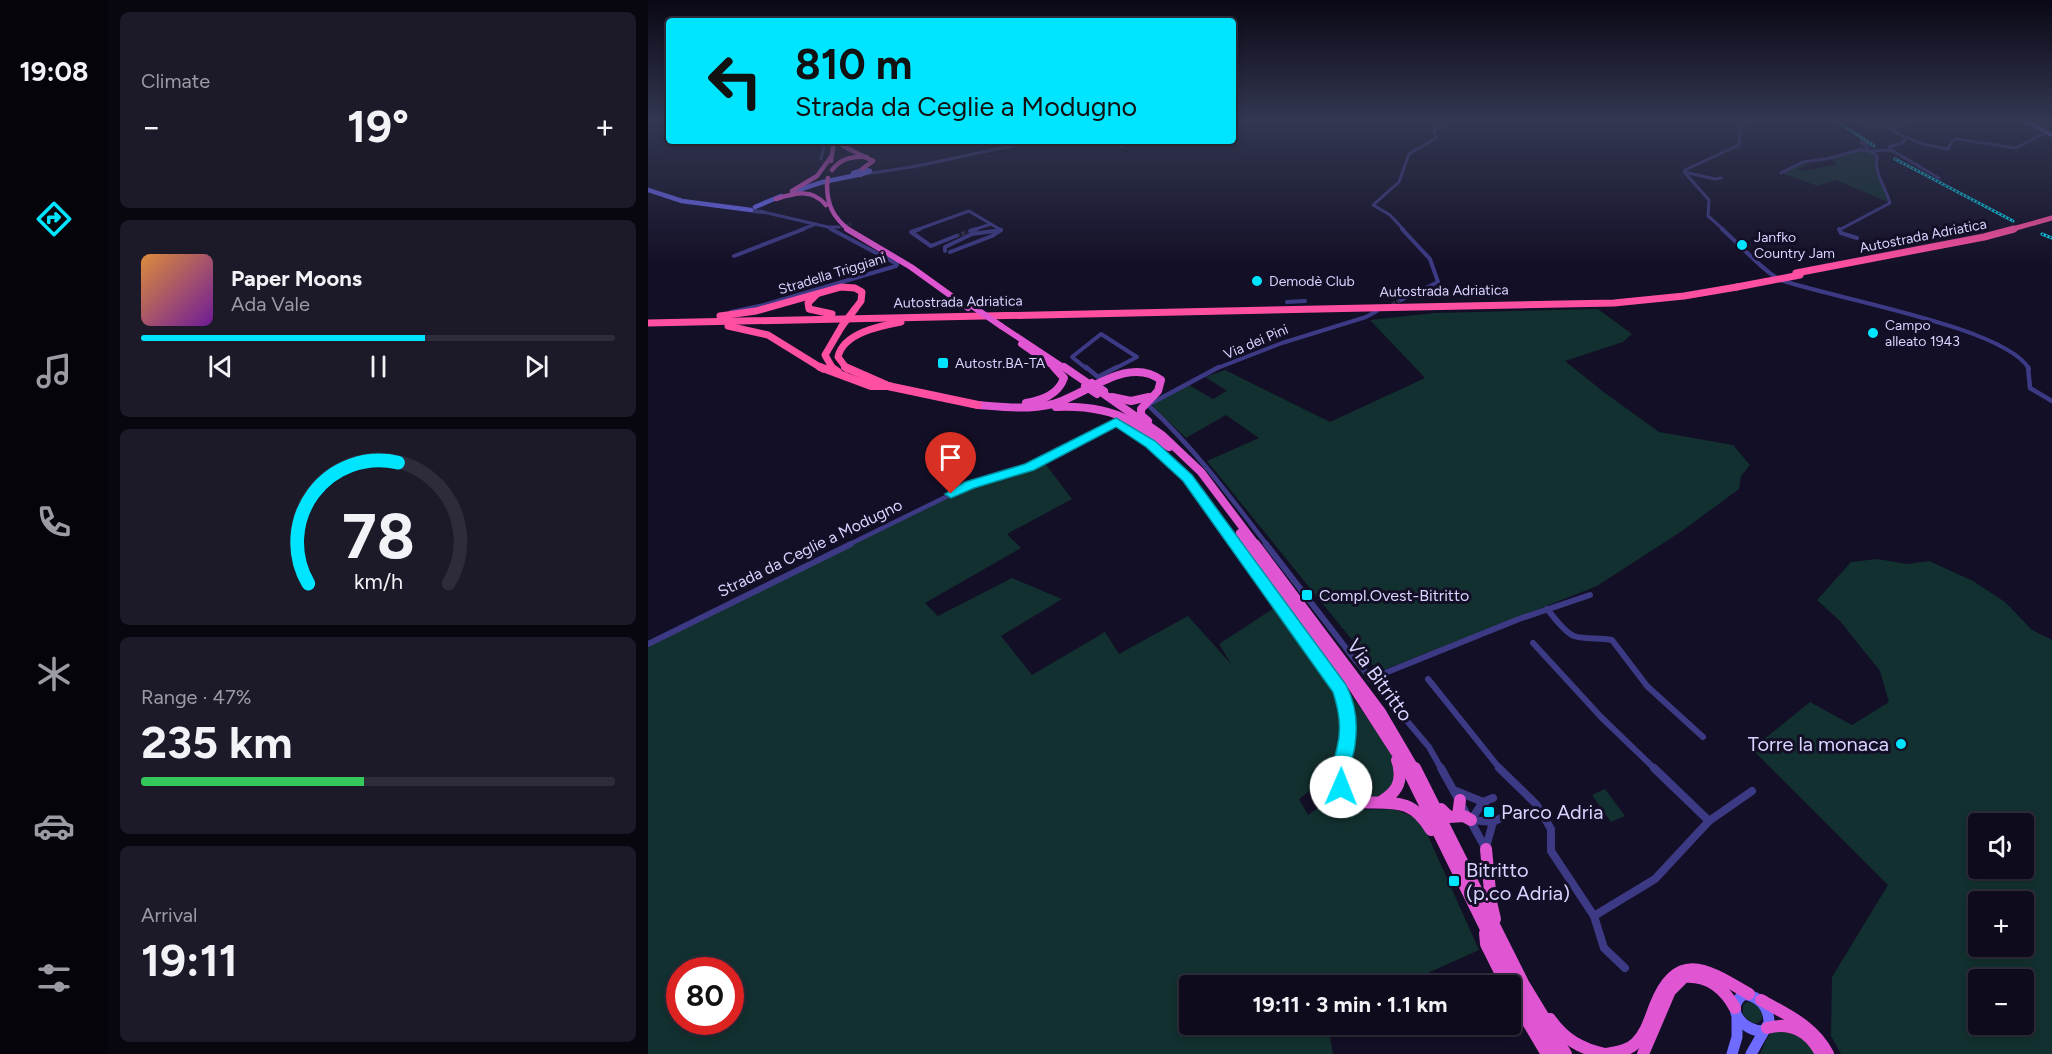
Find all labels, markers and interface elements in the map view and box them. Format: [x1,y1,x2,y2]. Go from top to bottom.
text: 810 m [795,39,912,90]
icon: left [696,42,774,120]
text: 19:08 [19,55,89,88]
text: Climate [141,69,210,93]
text: Strada da Ceglie a Modugno [795,90,1137,123]
text: 19° [347,99,409,153]
text: − [141,107,162,146]
text: + [594,107,615,146]
icon: directions [33,198,75,240]
street label: Autostrada Adriatica [1858,215,1988,257]
place label: Janfko Country Jam [1754,229,1835,262]
marker: Janfko Country Jam [1735,238,1749,252]
street label: Stradella Triggiani [776,250,888,298]
text: Paper Moons [231,265,362,292]
place label: Demodè Club [1269,273,1355,290]
marker: Demodè Club [1250,274,1264,288]
street label: Autostrada Adriatica [1379,281,1509,301]
text: Ada Vale [231,292,310,316]
street label: Autostrada Adriatica [893,292,1023,312]
place label: Campo alleato 1943 [1885,317,1960,350]
street label: Via dei Pini [1221,321,1291,363]
marker: Campo alleato 1943 [1866,326,1880,340]
icon: music [33,350,75,392]
icon: previous [204,350,237,383]
icon: pause [362,350,395,383]
icon: next [520,350,553,383]
place label: Autostr.BA-TA [955,355,1046,372]
marker: Autostr.BA-TA [936,356,950,370]
pin [925,432,976,494]
icon: arrive [934,441,967,474]
street label: Strada da Ceglie a Modugno [715,495,905,601]
text: 78 [342,499,414,574]
icon: phone [33,501,75,543]
text: km/h [354,569,402,594]
place label: Compl.Ovest-Bitritto [1319,586,1469,605]
marker: Compl.Ovest-Bitritto [1300,588,1314,602]
street label: Via Bitritto [1342,634,1418,726]
icon: climate [33,653,75,695]
text: Range · 47% [141,685,251,709]
text: 235 km [141,715,292,769]
place label: Torre la monaca [1748,732,1889,756]
marker: Torre la monaca [1894,737,1908,751]
position arrow [1309,755,1373,819]
place label: Parco Adria [1501,800,1603,824]
icon: car [33,805,75,847]
marker: Parco Adria [1482,805,1496,819]
map controls [1968,813,2034,1035]
button: sound [1968,813,2034,879]
place label: Bitritto (p.co Adria) [1466,858,1570,905]
marker: Bitritto (p.co Adria) [1447,874,1461,888]
button: + [1968,891,2034,957]
text: Arrival [141,903,197,927]
text: 19:11 [141,933,238,987]
icon: filters [33,957,75,999]
speed limit sign: 80 [666,957,744,1035]
button: − [1968,969,2034,1035]
text: 19:11 · 3 min · 1.1 km [1253,991,1447,1018]

